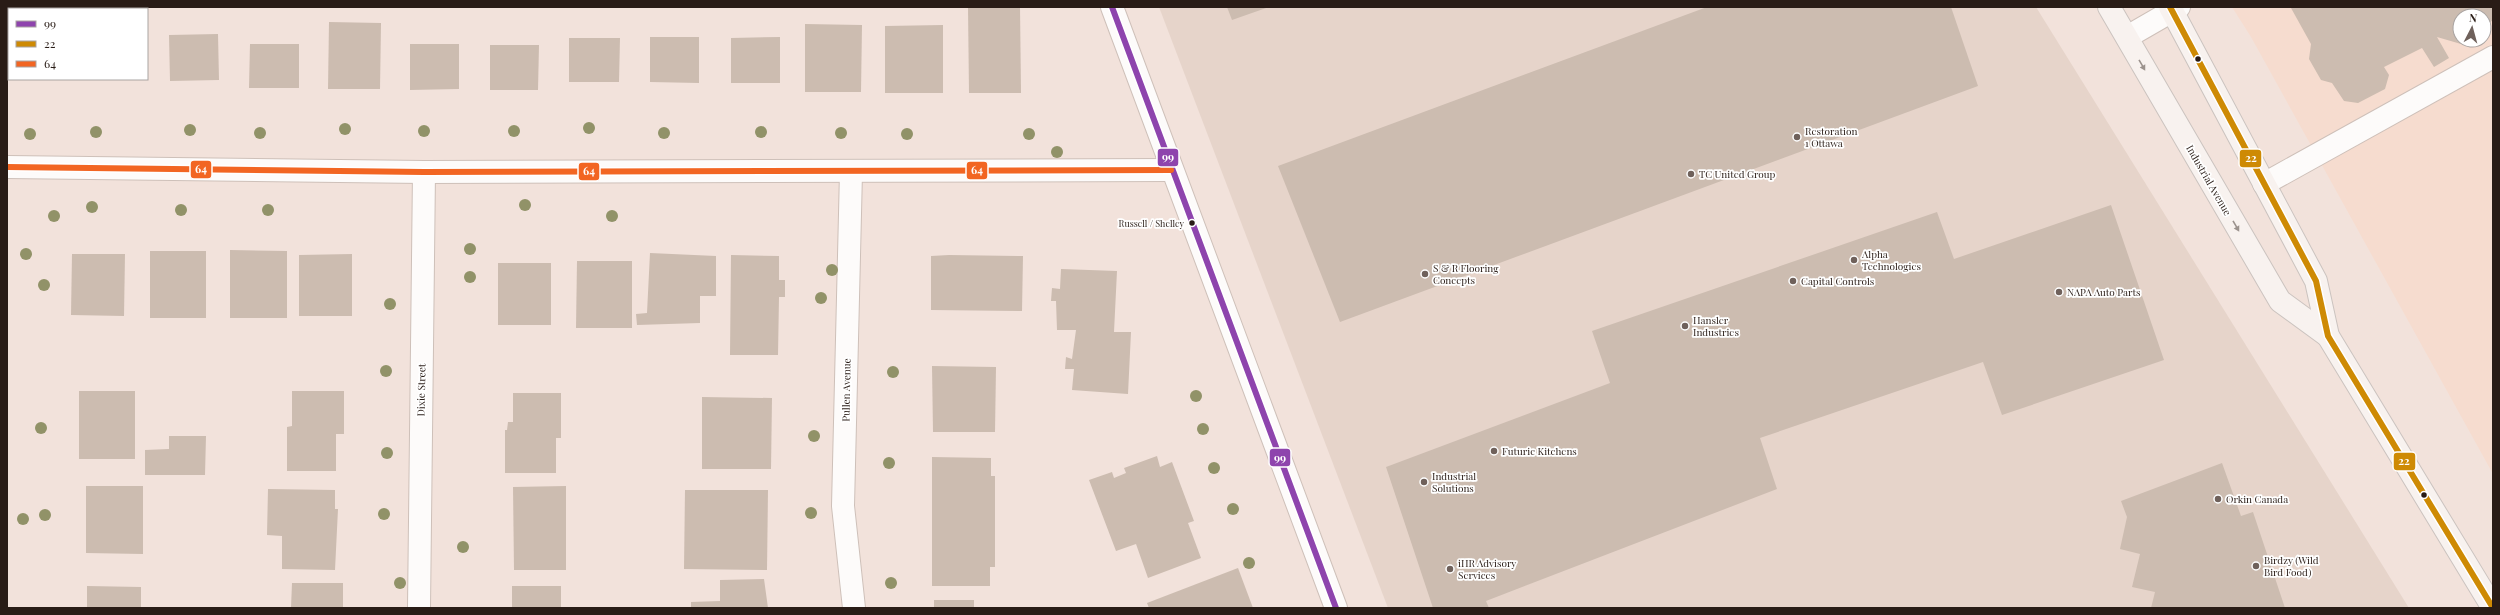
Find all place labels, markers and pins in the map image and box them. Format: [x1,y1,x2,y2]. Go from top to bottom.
unlabelled marker [2193,54,2203,64]
place label: Restoration 1 Ottawa [1805,124,1857,150]
marker: Restoration 1 Ottawa [1792,132,1802,142]
place label: TC United Group [1699,167,1776,181]
marker: TC United Group [1686,169,1696,179]
place label: Russell / Shelley [1119,217,1184,229]
marker: Russell / Shelley [1187,218,1197,228]
place label: Alpha Technologies [1861,247,1921,273]
marker: Alpha Technologies [1849,255,1859,265]
place label: S & R Flooring Concepts [1433,261,1499,287]
marker: S & R Flooring Concepts [1420,269,1430,279]
place label: Capital Controls [1801,274,1874,288]
marker: Capital Controls [1788,276,1798,286]
place label: NAPA Auto Parts [2067,285,2141,299]
marker: NAPA Auto Parts [2054,287,2064,297]
place label: Hansler Industries [1693,313,1739,339]
marker: Hansler Industries [1680,321,1690,331]
place label: Futuric Kitchens [1502,444,1577,458]
marker: Futuric Kitchens [1489,446,1499,456]
place label: Industrial Solutions [1432,469,1476,495]
marker: Industrial Solutions [1419,477,1429,487]
unlabelled marker [2419,490,2429,500]
place label: Orkin Canada [2226,492,2288,506]
marker: Orkin Canada [2213,494,2223,504]
place label: Birdzy (Wild Bird Food) [2264,553,2319,579]
place label: iHR Advisory Services [1458,556,1516,582]
marker: Birdzy (Wild Bird Food) [2251,561,2261,571]
marker: iHR Advisory Services [1445,564,1455,574]

